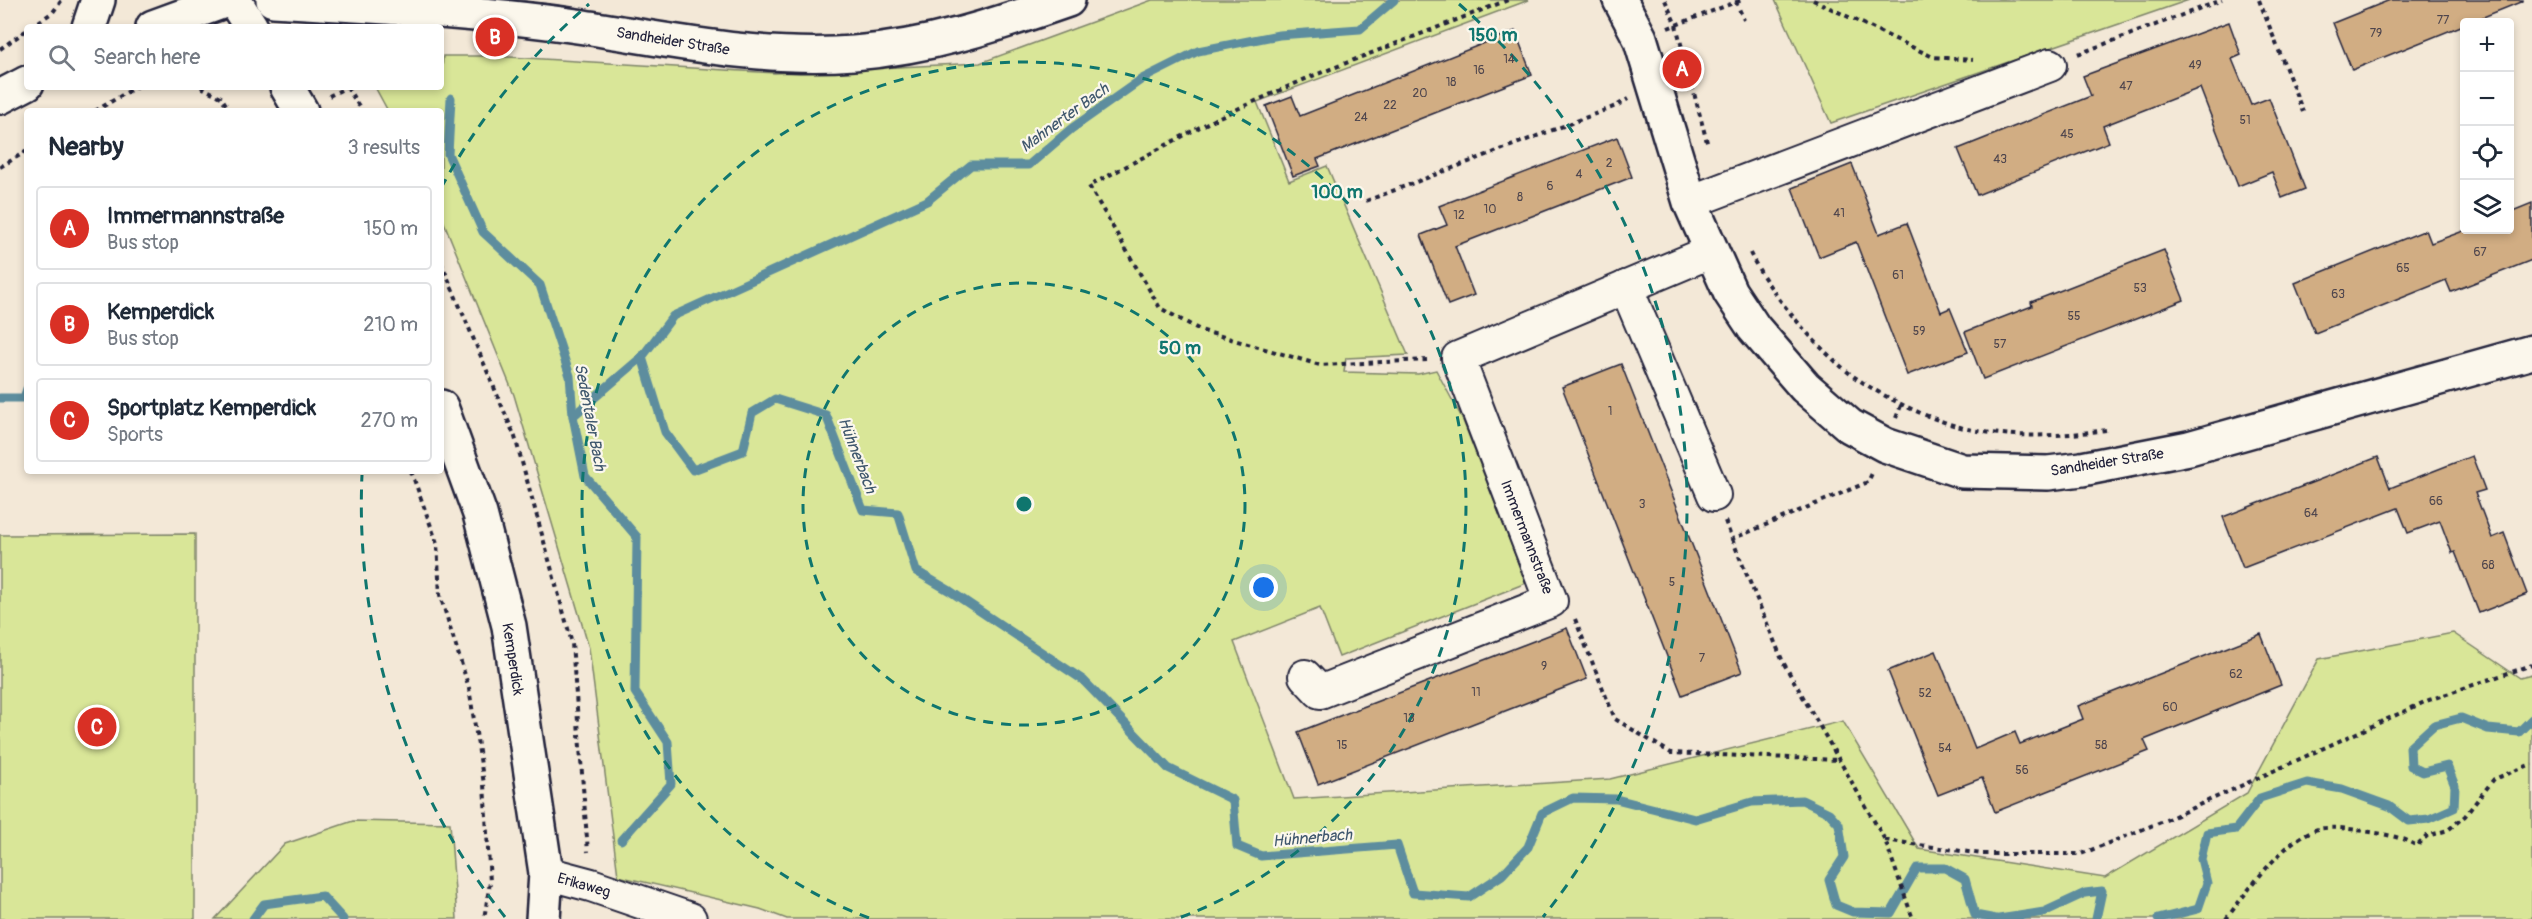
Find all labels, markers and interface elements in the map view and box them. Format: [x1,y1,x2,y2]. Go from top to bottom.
house number: 77 [2437,13,2450,28]
pin: B [476,15,514,60]
map controls [2460,18,2514,234]
button: + [2460,18,2514,72]
street label: Sandheider Straße [615,23,732,60]
search box [24,24,444,90]
text: 150 m [1469,24,1518,47]
house number: 79 [2370,26,2382,41]
icon: search [45,41,78,74]
text: Search here [93,43,200,71]
pin: A [1662,46,1702,92]
house number: 14 [1503,52,1515,67]
house number: 49 [2188,58,2202,73]
house number: 16 [1473,63,1485,78]
button: − [2460,72,2514,126]
house number: 18 [1446,75,1456,90]
water label: Mahnerter Bach [1016,78,1114,157]
house number: 47 [2119,79,2133,94]
house number: 20 [1413,86,1427,101]
house number: 22 [1383,98,1397,113]
house number: 24 [1354,110,1368,125]
house number: 51 [2239,113,2251,128]
button: locate [2460,126,2514,180]
house number: 45 [2060,127,2074,142]
text: Nearby [48,131,124,163]
text: 3 results [348,135,420,160]
house number: 43 [1993,152,2007,167]
house number: 2 [1606,156,1613,171]
house number: 4 [1576,167,1583,182]
house number: 6 [1547,179,1554,194]
button: layers [2460,180,2514,234]
text: 100 m [1311,181,1363,204]
house number: 8 [1517,190,1523,205]
text: Immermannstraße [107,202,284,230]
house number: 10 [1484,202,1496,217]
house number: 41 [1833,206,1845,221]
house number: 12 [1453,208,1465,223]
text: A [63,216,76,241]
text: 150 m [364,216,418,241]
text: Bus stop [107,230,179,255]
house number: 67 [2473,245,2487,260]
house number: 65 [2396,261,2410,276]
house number: 61 [1892,268,1904,283]
house number: 53 [2133,281,2147,296]
house number: 63 [2331,287,2345,302]
text: Kemperdick [107,298,214,326]
house number: 55 [2067,309,2081,324]
text: B [64,312,75,337]
text: 210 m [363,312,418,337]
house number: 59 [1913,324,1925,339]
text: Bus stop [107,326,179,351]
text: 50 m [1159,337,1201,360]
house number: 57 [1994,337,2007,352]
water label: Sedentaler Bach [570,362,610,474]
text: Sportplatz Kemperdick [107,394,316,422]
house number: 1 [1608,404,1612,419]
text: C [63,408,76,433]
text: 270 m [360,408,418,433]
water label: Hühnerbach [833,415,881,497]
text: Sports [107,422,163,447]
street label: Sandheider Straße [2049,444,2166,481]
street label: Immermannstraße [1496,477,1557,598]
centre of rings [1014,494,1034,514]
house number: 66 [2429,494,2443,509]
house number: 3 [1639,497,1646,512]
house number: 64 [2304,506,2318,521]
house number: 68 [2481,558,2495,573]
your location [1249,573,1278,602]
house number: 5 [1669,575,1675,590]
street label: Kemperdick [497,622,528,697]
house number: 7 [1699,651,1706,666]
house number: 9 [1541,659,1547,674]
house number: 62 [2229,667,2243,682]
house number: 11 [1471,685,1481,700]
house number: 52 [1918,686,1932,701]
house number: 60 [2162,700,2178,715]
pin: C [78,704,116,750]
house number: 13 [1403,711,1415,726]
house number: 15 [1336,738,1348,753]
house number: 58 [2095,738,2107,753]
house number: 54 [1938,741,1952,756]
house number: 56 [2015,763,2029,778]
water label: Hühnerbach [1272,824,1354,851]
street label: Erikaweg [555,869,612,902]

